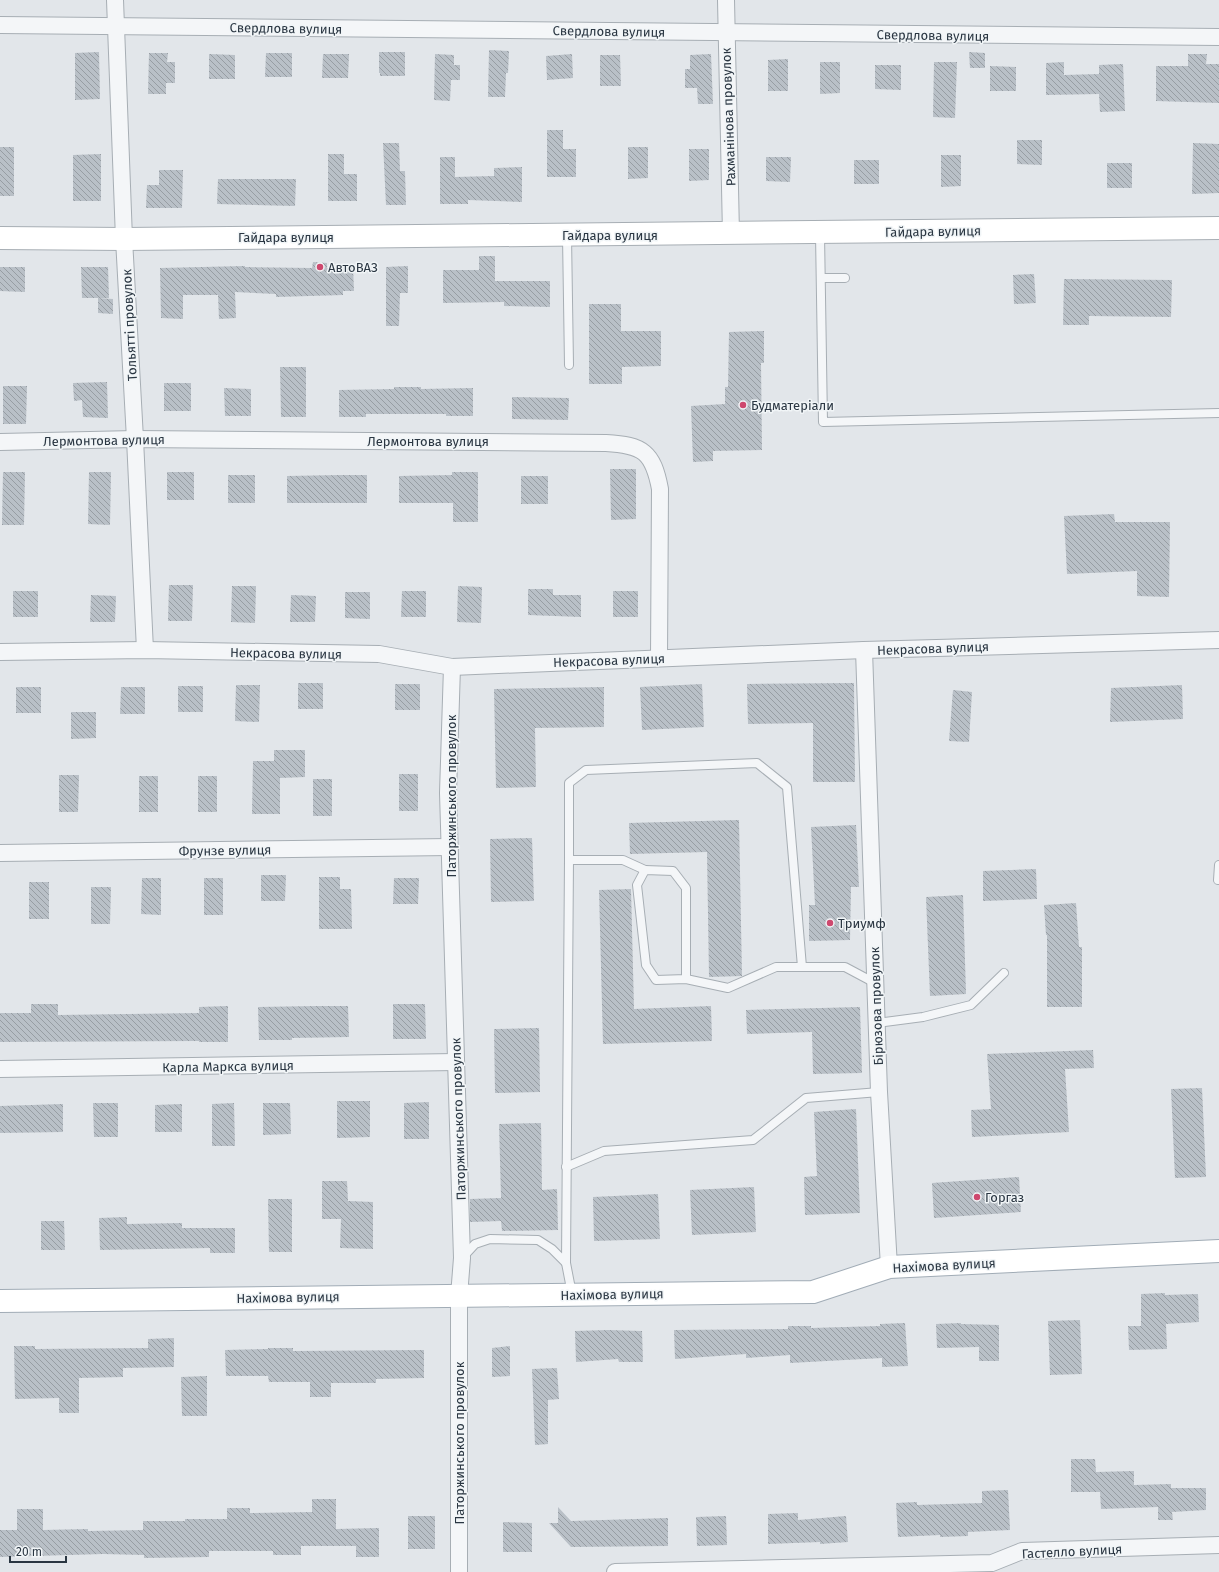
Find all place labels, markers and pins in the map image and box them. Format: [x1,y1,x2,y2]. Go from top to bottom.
place label: АвтоВАЗ [328,260,378,275]
marker: АвтоВАЗ [315,262,325,272]
place label: Будматеріали [751,398,834,413]
marker: Будматеріали [738,400,748,410]
place label: Триумф [838,916,886,931]
marker: Триумф [825,918,835,928]
place label: Горгаз [985,1190,1024,1205]
marker: Горгаз [972,1192,982,1202]

